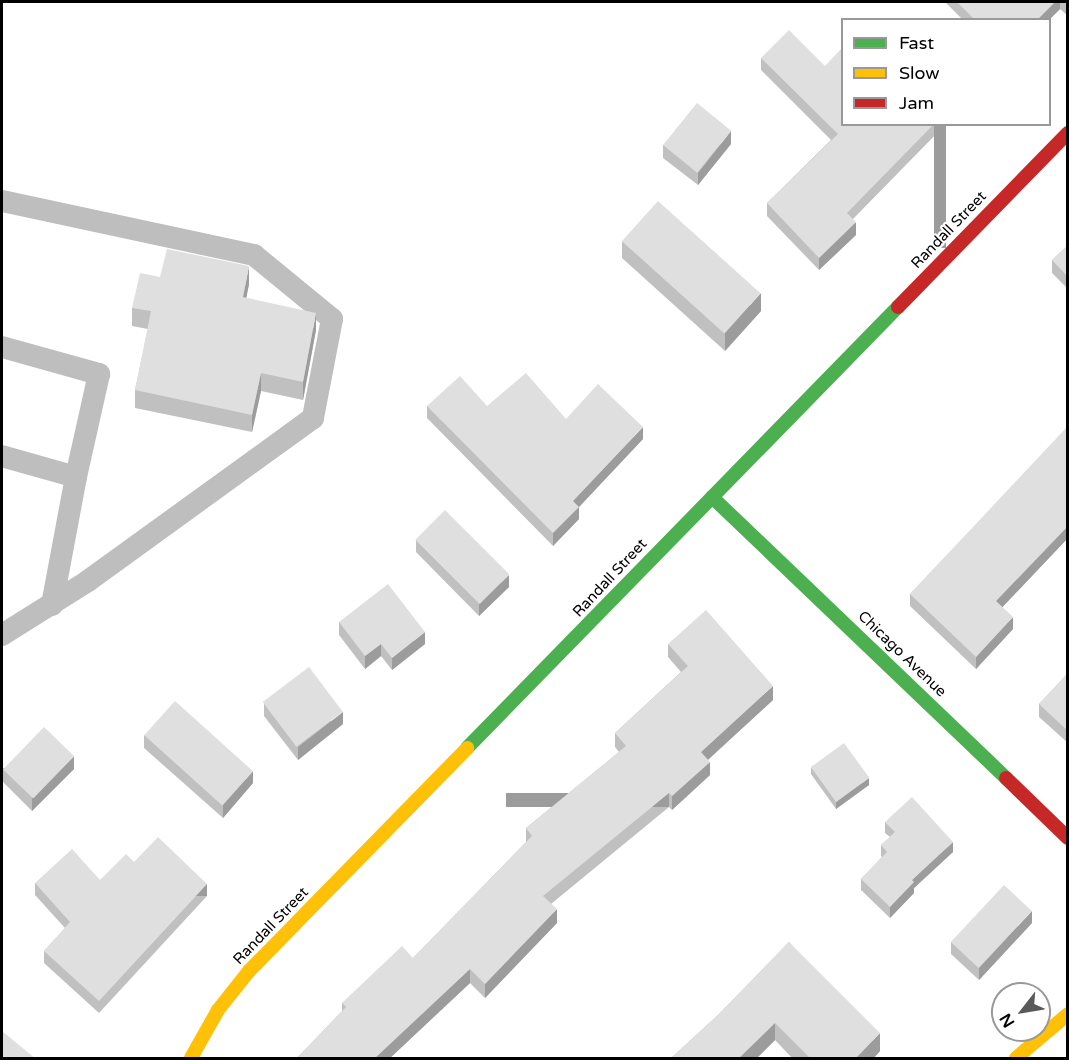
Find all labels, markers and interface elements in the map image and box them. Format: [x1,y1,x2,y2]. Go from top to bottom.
legend [841,18,1051,126]
text: Fast [899,32,934,54]
text: Slow [899,62,940,84]
text: Jam [899,92,934,114]
street label: Randall Street [908,188,990,272]
street label: Randall Street [569,535,651,621]
street label: Chicago Avenue [854,607,950,701]
street label: Randall Street [230,884,312,968]
north arrow [991,982,1051,1042]
text: N [995,1010,1019,1031]

